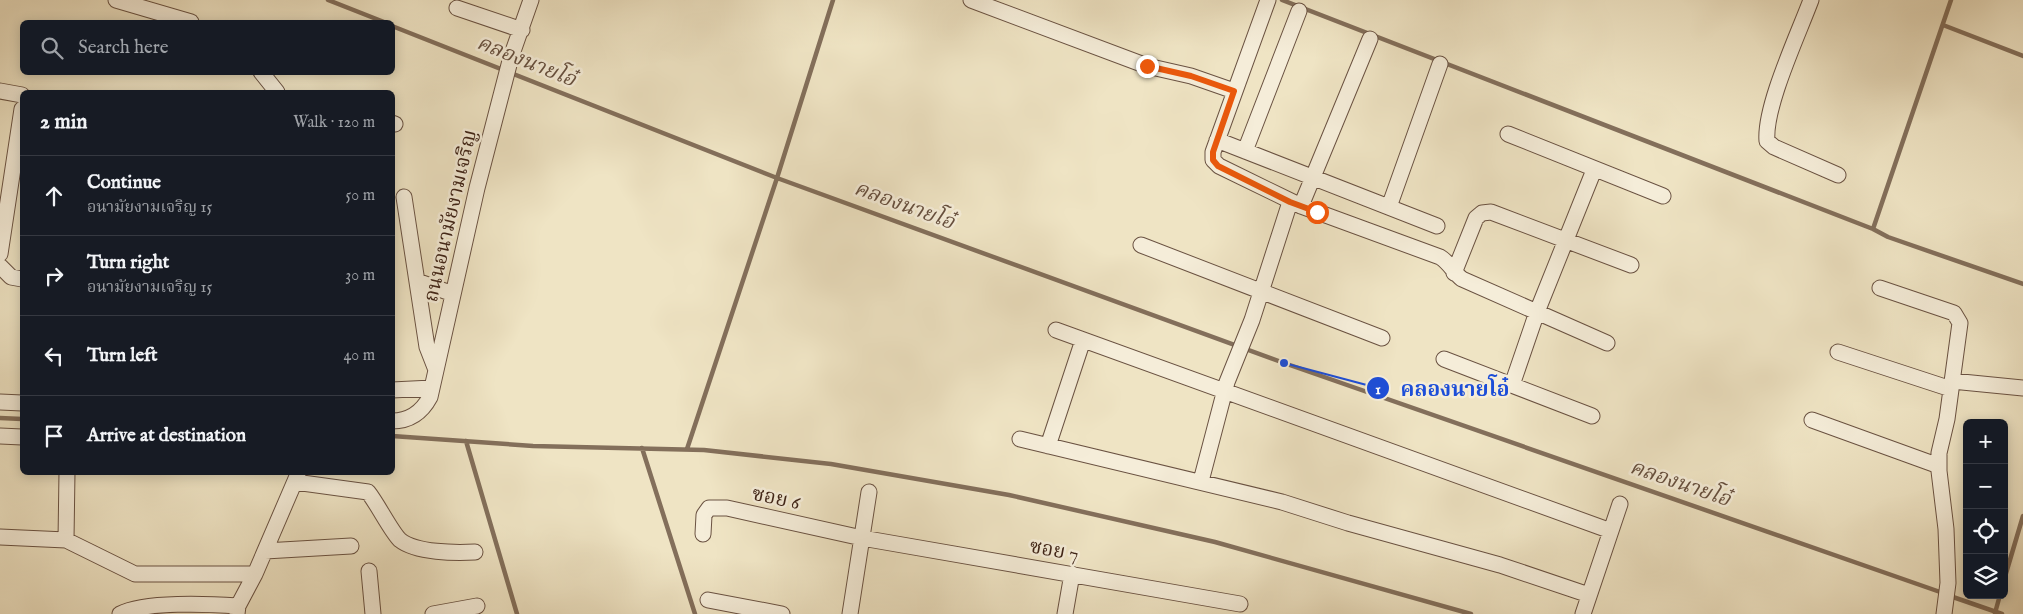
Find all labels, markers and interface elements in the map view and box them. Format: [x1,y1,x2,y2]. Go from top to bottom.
search box [20,20,395,75]
water label: คลองนายโอ๋ [472,27,584,95]
icon: search [38,34,66,62]
text: Search here [78,36,169,60]
route end [1136,55,1159,78]
text: 2 min [40,109,87,136]
text: Walk · 120 m [293,113,375,133]
street label: ถนนอนามัยงามเจริญ [419,127,483,305]
text: Continue [87,171,161,195]
water label: คลองนายโอ๋ [850,173,962,238]
icon: ahead [40,182,68,210]
text: 50 m [346,186,375,206]
text: อนามัยงามเจริญ 15 [87,198,212,218]
route start [1306,201,1329,224]
text: Turn right [87,251,169,275]
icon: right [40,262,68,290]
text: 30 m [345,266,375,286]
text: อนามัยงามเจริญ 15 [87,278,212,298]
icon: left [40,342,68,370]
text: Turn left [87,344,158,368]
text: 40 m [343,346,375,366]
callout: คลองนายโอ๋ [1366,370,1520,406]
text: คลองนายโอ๋ [1401,374,1509,404]
text: 1 [1375,380,1381,399]
map controls [1963,419,2008,599]
button: + [1963,419,2008,464]
icon: arrive [40,422,68,450]
text: Arrive at destination [87,424,246,448]
water label: คลองนายโอ๋ [1626,451,1738,515]
button: − [1963,464,2008,509]
street label: ซอย 6 [750,482,803,516]
button: locate [1963,509,2008,554]
street label: ซอย 7 [1027,534,1081,568]
button: layers [1963,554,2008,599]

